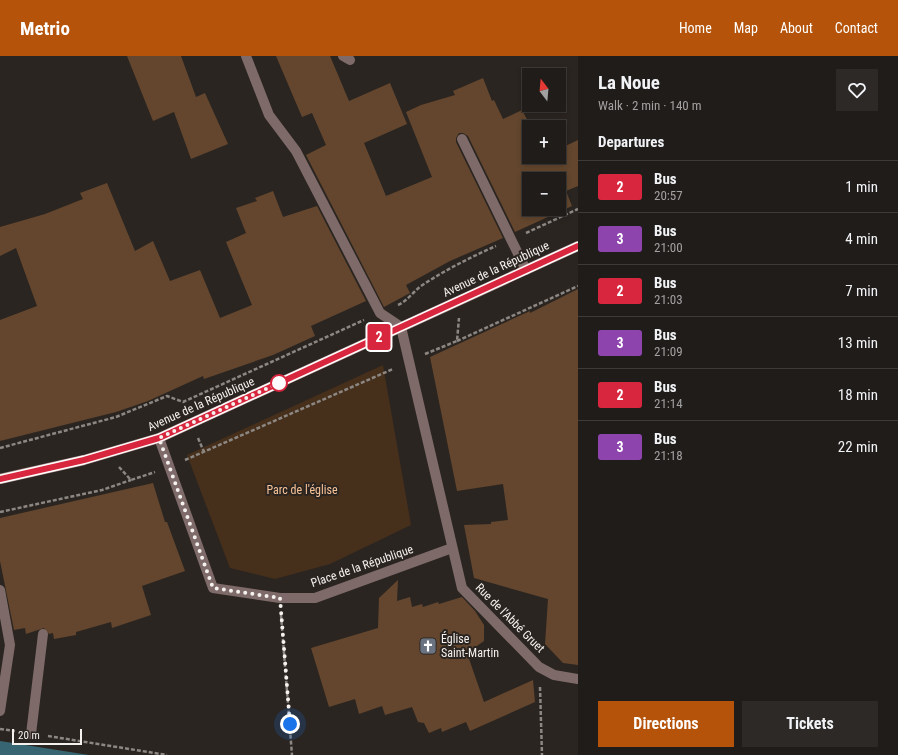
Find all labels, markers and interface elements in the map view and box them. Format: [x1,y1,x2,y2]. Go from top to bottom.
text: Metrio [20,17,70,40]
text: Home [679,20,712,36]
text: Map [734,20,758,36]
text: About [780,20,813,36]
text: Contact [835,20,878,36]
north arrow [522,68,566,112]
map controls [522,68,566,216]
button: heart [836,69,878,111]
text: La Noue [598,71,660,94]
text: Walk · 2 min · 140 m [598,98,702,113]
button: + [522,120,566,164]
text: Departures [598,133,664,151]
text: Bus [654,170,677,188]
button: − [522,172,566,216]
text: 1 min [845,178,878,196]
text: 2 [616,179,624,195]
text: 20:57 [654,188,683,203]
text: Bus [654,222,677,240]
text: 4 min [845,230,878,248]
text: 3 [616,231,624,247]
street label: Avenue de la République [441,238,552,300]
text: 21:00 [654,240,683,255]
text: Bus [654,274,677,292]
text: 7 min [845,282,878,300]
text: 2 [616,283,624,299]
text: 21:03 [654,292,683,307]
line badge: 2 [366,324,392,350]
text: Bus [654,326,677,344]
text: 2 [375,329,383,345]
text: 13 min [838,334,878,352]
text: 3 [616,335,624,351]
text: 21:09 [654,344,683,359]
street label: Avenue de la République [145,374,257,434]
unlabelled marker [270,374,288,392]
text: Bus [654,378,677,396]
text: 18 min [838,386,878,404]
text: 2 [616,387,624,403]
text: 21:14 [654,396,683,411]
text: Bus [654,430,677,448]
text: 22 min [838,438,878,456]
text: 3 [616,439,624,455]
text: 21:18 [654,448,683,463]
park label: Parc de l'église [266,483,338,497]
street label: Place de la République [309,542,415,590]
street label: Rue de l'Abbé Gruet [473,581,548,656]
place label: Église Saint-Martin [441,631,499,660]
church icon: Église Saint-Martin [418,636,438,656]
button: Directions [598,701,734,747]
button: Tickets [742,701,878,747]
your location [280,714,300,734]
scale bar [12,727,82,746]
text: 20 m [18,729,40,742]

